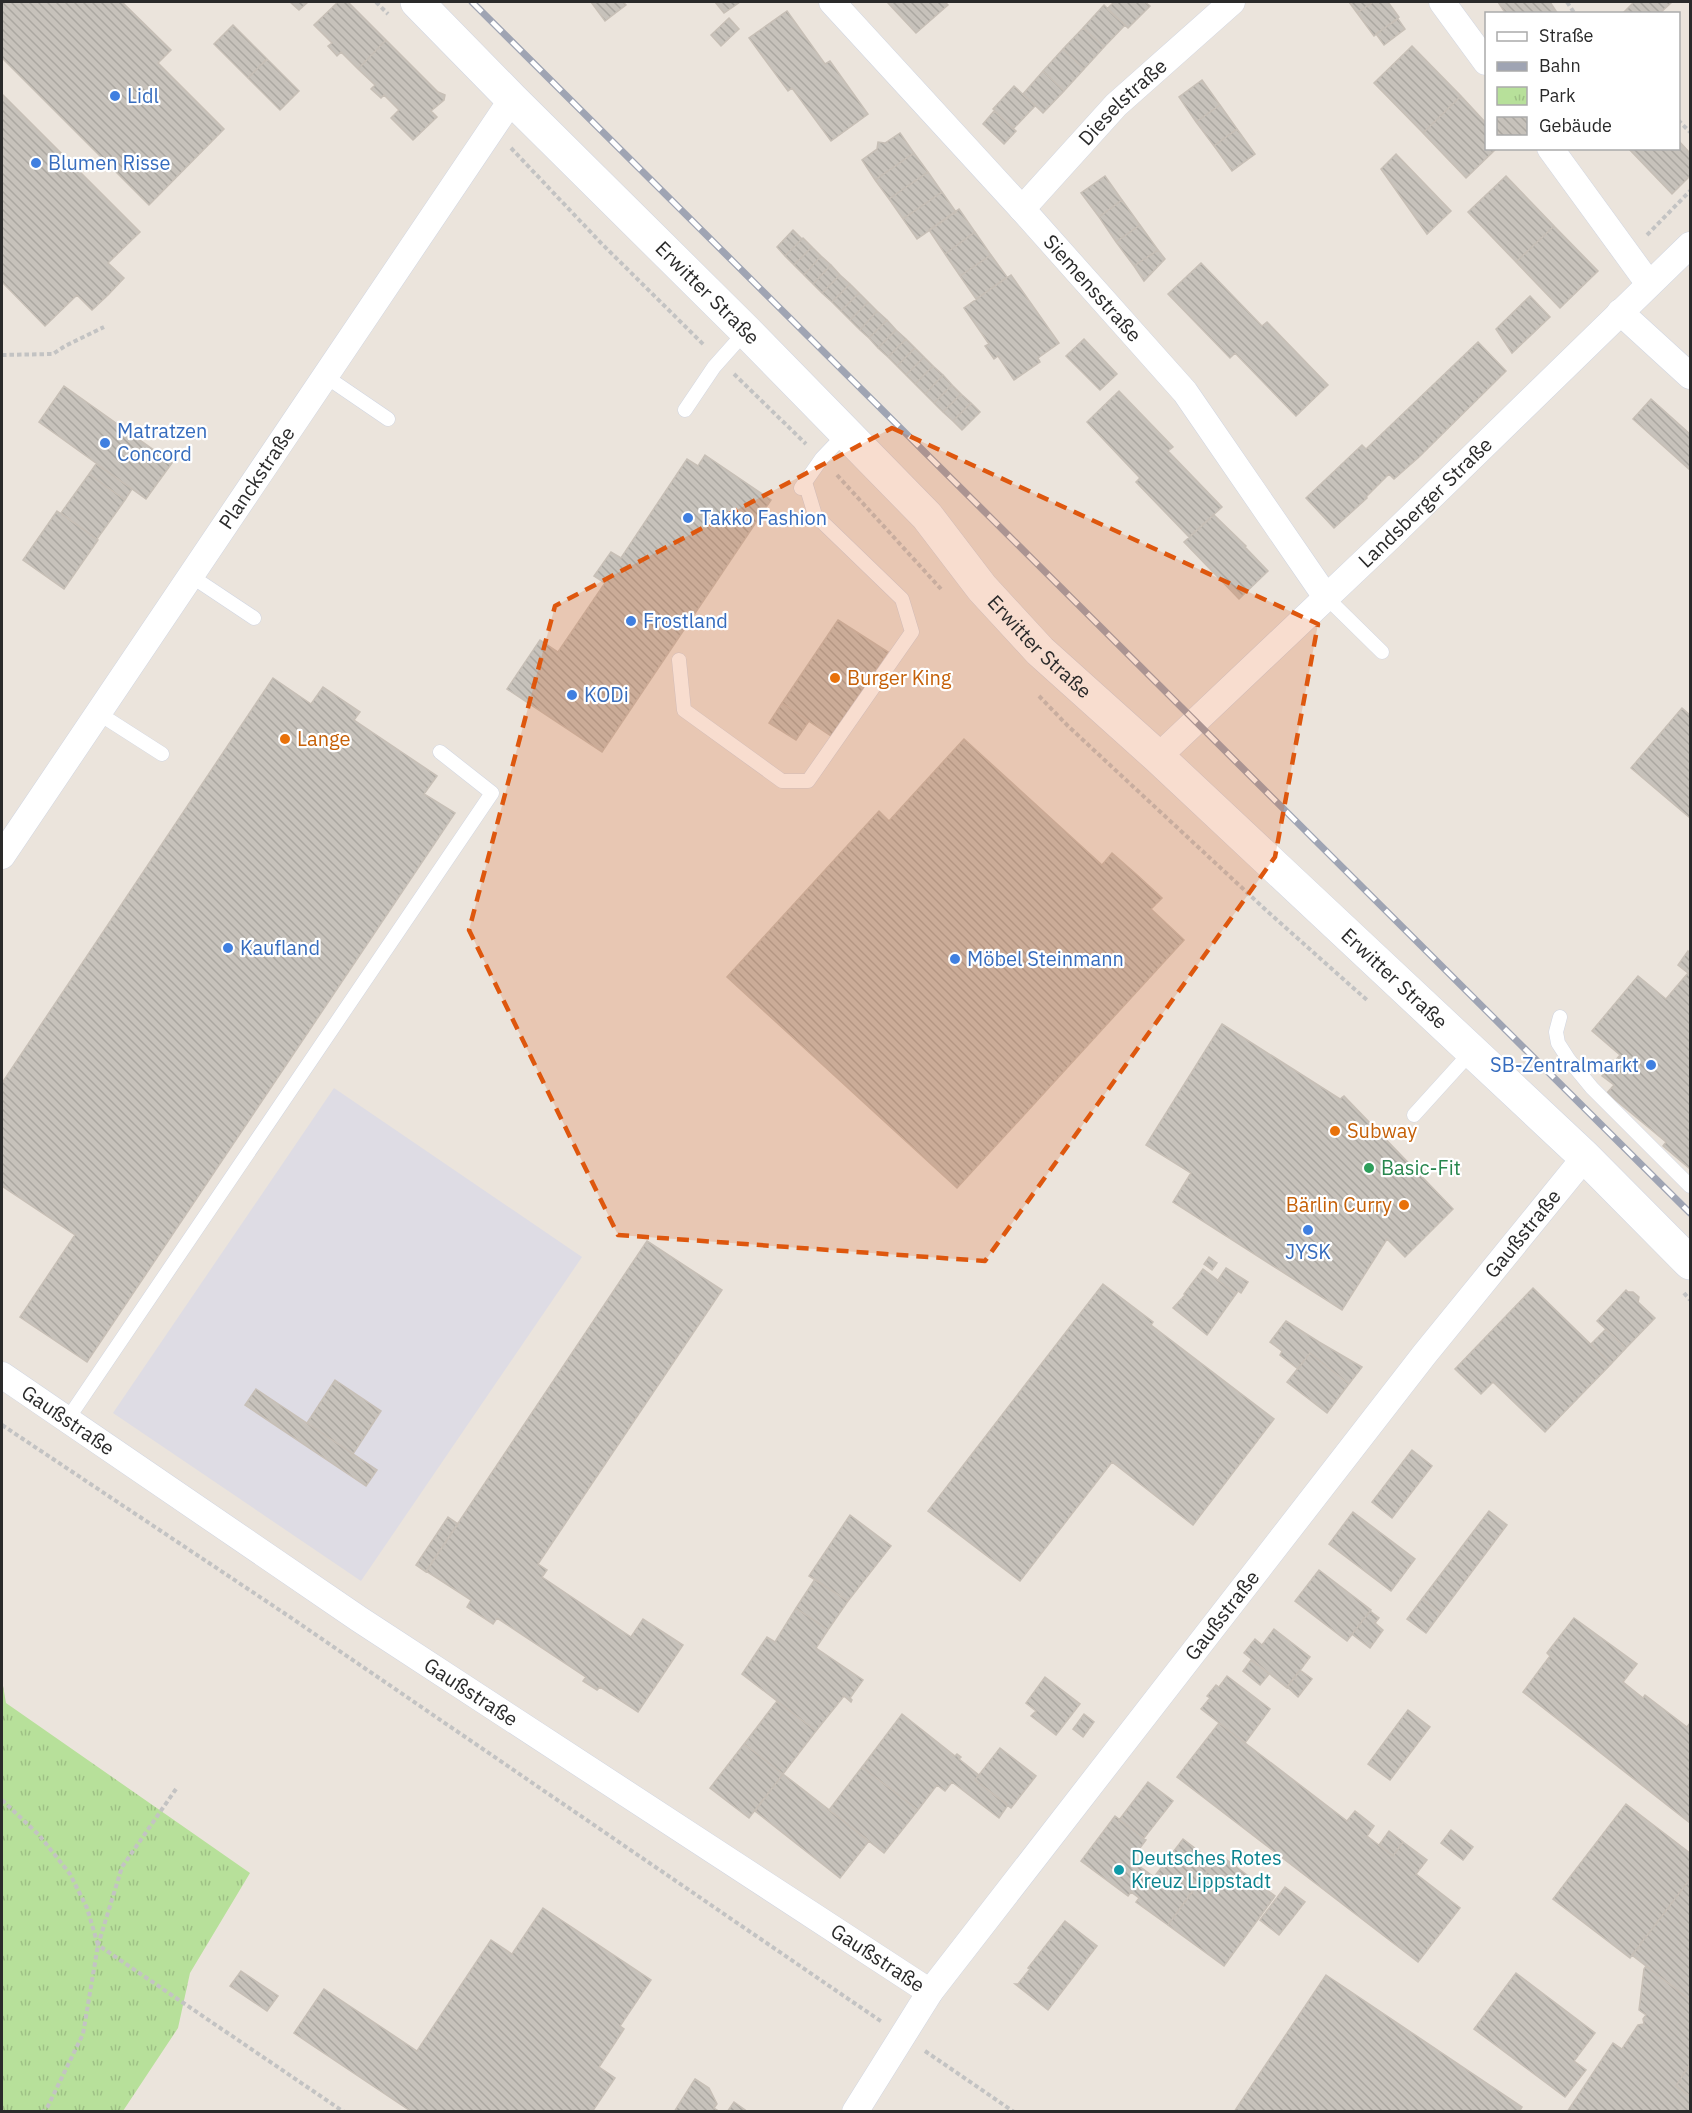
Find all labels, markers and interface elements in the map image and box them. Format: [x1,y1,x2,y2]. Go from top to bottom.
legend [1485,12,1680,150]
text: Straße [1539,24,1593,47]
street label: Dieselstraße [1072,52,1172,151]
text: Bahn [1539,54,1581,77]
place label: Lidl [127,82,159,109]
text: Park [1539,84,1576,107]
marker: Lidl [108,89,122,103]
text: Gebäude [1539,114,1612,137]
place label: Blumen Risse [48,149,171,176]
marker: Blumen Risse [29,156,43,170]
street label: Siemensstraße [1038,228,1148,347]
street label: Erwitter Straße [650,235,766,350]
place label: Matratzen Concord [117,417,207,467]
street label: Planckstraße [212,421,301,534]
street label: Landsberger Straße [1352,431,1498,573]
marker: Matratzen Concord [98,436,112,450]
place label: Takko Fashion [700,504,827,531]
marker: Takko Fashion [681,511,695,525]
street label: Erwitter Straße [982,589,1098,704]
place label: Frostland [643,607,728,634]
marker: Frostland [624,614,638,628]
place label: Burger King [847,664,952,691]
marker: Burger King [828,671,842,685]
place label: KODi [584,681,629,708]
marker: KODi [565,688,579,702]
place label: Lange [297,725,350,752]
marker: Lange [278,732,292,746]
street label: Erwitter Straße [1336,922,1454,1035]
place label: Kaufland [240,934,320,961]
marker: Kaufland [221,941,235,955]
place label: Möbel Steinmann [967,945,1124,972]
marker: Möbel Steinmann [948,952,962,966]
place label: SB-Zentralmarkt [1490,1051,1639,1078]
marker: SB-Zentralmarkt [1644,1058,1658,1072]
place label: Subway [1347,1117,1417,1144]
marker: Subway [1328,1124,1342,1138]
place label: Basic-Fit [1381,1154,1461,1181]
marker: Basic-Fit [1362,1161,1376,1175]
street label: Gaußstraße [1478,1183,1567,1283]
place label: Bärlin Curry [1286,1191,1392,1218]
marker: Bärlin Curry [1397,1198,1411,1212]
marker: JYSK [1301,1223,1315,1237]
place label: JYSK [1285,1238,1331,1265]
street label: Gaußstraße [16,1378,120,1461]
street label: Gaußstraße [1178,1565,1265,1666]
street label: Gaußstraße [419,1651,523,1732]
place label: Deutsches Rotes Kreuz Lippstadt [1131,1844,1282,1894]
marker: Deutsches Rotes Kreuz Lippstadt [1112,1863,1126,1877]
street label: Gaußstraße [826,1917,930,1998]

